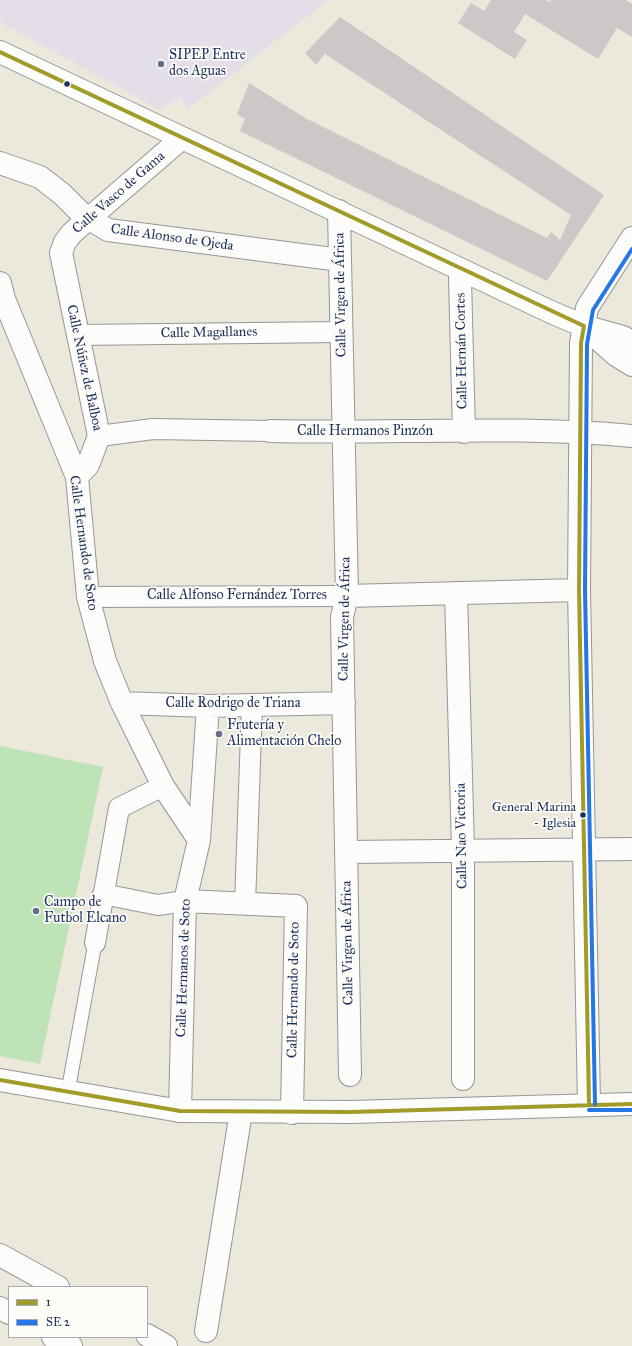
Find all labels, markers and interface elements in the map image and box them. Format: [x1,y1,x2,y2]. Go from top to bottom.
place label: SIPEP Entre dos Aguas [169,48,246,80]
marker: SIPEP Entre dos Aguas [156,59,166,69]
unlabelled marker [62,79,72,89]
street label: Calle Vasco de Gama [69,148,169,238]
street label: Calle Alonso de Ojeda [110,221,234,255]
street label: Calle Virgen de África [332,233,350,357]
street label: Calle Hernán Cortes [453,292,471,410]
street label: Calle Núñez de Balboa [62,303,106,433]
street label: Calle Magallanes [161,324,257,342]
street label: Calle Hermanos Pinzón [297,424,433,440]
street label: Calle Hernando de Soto [65,474,101,612]
street label: Calle Virgen de África [336,557,354,681]
street label: Calle Alfonso Fernández Torres [147,588,327,604]
street label: Calle Rodrigo de Triana [165,696,301,712]
place label: Frutería y Alimentación Chelo [227,718,341,750]
marker: Frutería y Alimentación Chelo [214,729,224,739]
street label: Calle Nao Victoria [453,783,471,889]
place label: General Marina - Iglesia [492,800,576,831]
marker: General Marina - Iglesia [578,810,588,820]
street label: Calle Virgen de África [339,881,357,1005]
place label: Campo de Futbol Elcano [44,895,126,928]
street label: Calle Hermanos de Soto [173,898,195,1038]
marker: Campo de Futbol Elcano [31,906,41,916]
street label: Calle Hernando de Soto [284,922,304,1058]
legend [8,1286,148,1338]
text: 1 [46,1295,51,1309]
text: SE 2 [46,1315,70,1329]

